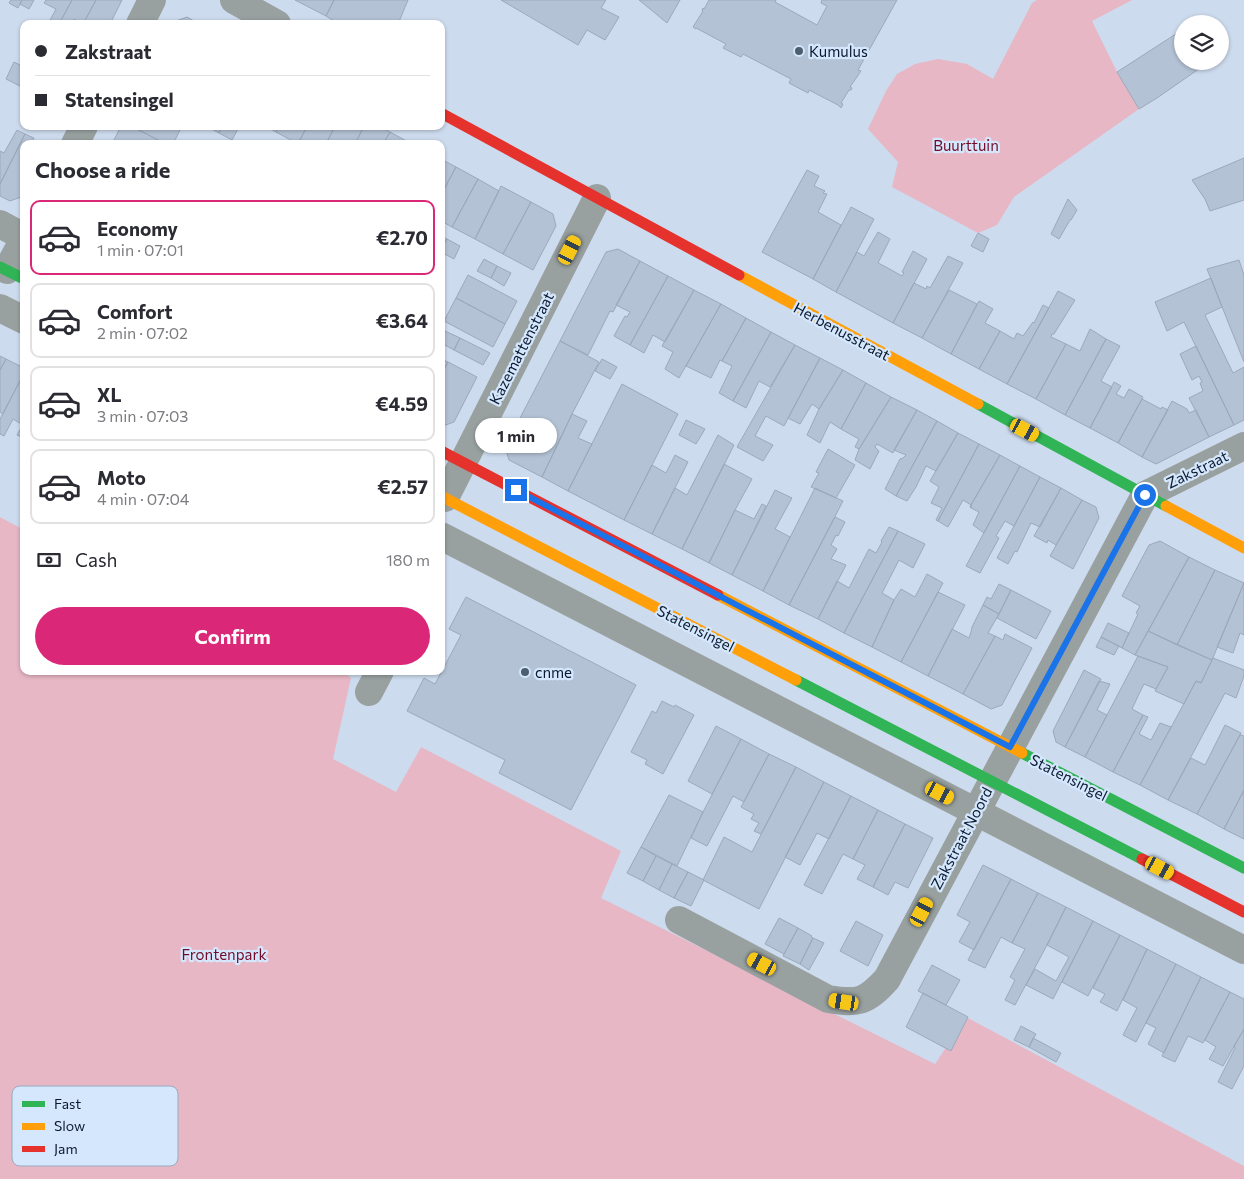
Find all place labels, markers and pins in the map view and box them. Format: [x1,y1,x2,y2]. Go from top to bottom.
place label: Kumulus [809,42,868,60]
marker: Kumulus [793,45,805,57]
place label: cnme [535,663,572,681]
marker: cnme [519,666,531,678]

